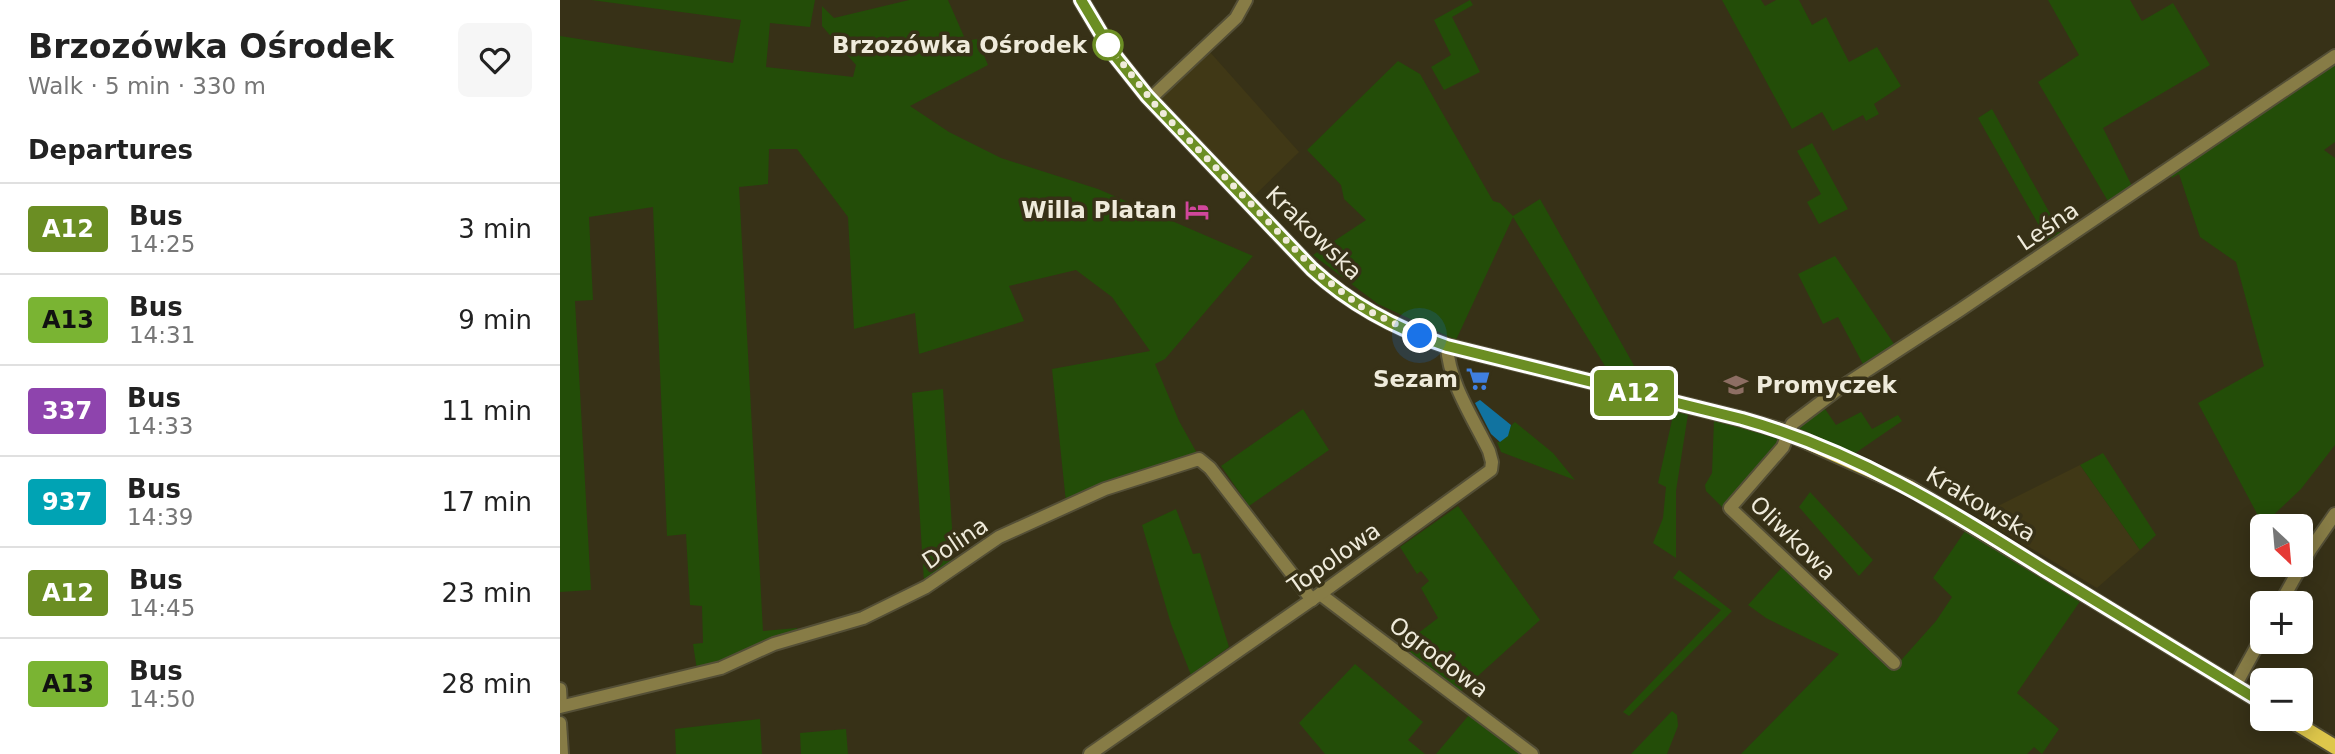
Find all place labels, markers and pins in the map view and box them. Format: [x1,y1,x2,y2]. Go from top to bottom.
marker: Brzozówka Ośrodek [1093,30,1123,60]
place label: Brzozówka Ośrodek [832,32,1088,58]
hotel icon: Willa Platan [1183,196,1211,224]
place label: Willa Platan [1021,197,1177,223]
supermarket icon: Sezam [1464,365,1492,393]
place label: Sezam [1373,366,1458,392]
school or university icon: Promyczek [1722,371,1750,399]
place label: Promyczek [1756,372,1898,398]

